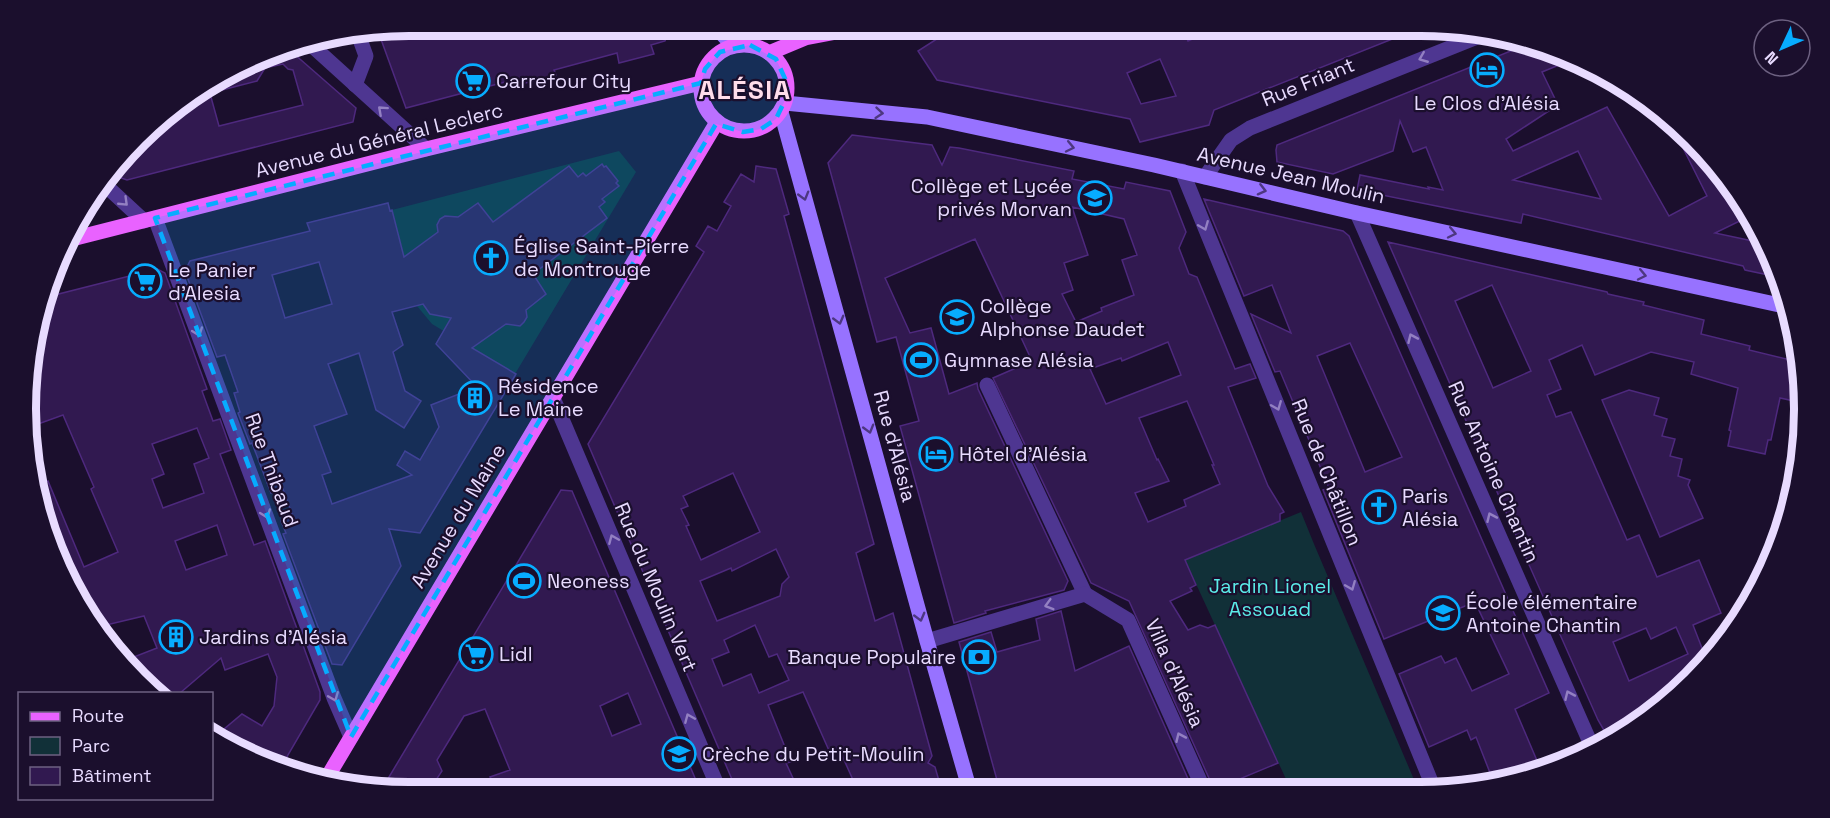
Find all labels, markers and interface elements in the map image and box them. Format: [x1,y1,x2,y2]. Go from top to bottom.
north arrow [1752,18,1812,78]
text: N [1760,47,1783,69]
one-way arrow [1418,51,1429,64]
street label: Rue Friant [1258,52,1358,112]
hotel icon: Le Clos d'Alésia [1469,52,1505,88]
supermarket icon: Carrefour City [455,63,491,99]
place label: Carrefour City [496,68,631,94]
district label: ALÉSIA [698,73,792,107]
place label: Le Clos d'Alésia [1414,90,1560,116]
street label: Avenue du Général Leclerc [252,97,506,183]
one-way arrow [378,106,389,117]
one-way arrow [874,106,883,119]
one-way arrow [1065,140,1075,153]
street label: Avenue Jean Moulin [1195,141,1387,209]
place label: Collège et Lycée privés Morvan [911,173,1072,222]
school or university icon: Collège et Lycée privés Morvan [1077,180,1113,216]
one-way arrow [1256,182,1266,195]
one-way arrow [797,191,810,201]
one-way arrow [117,195,128,206]
one-way arrow [1197,219,1209,230]
one-way arrow [1446,226,1456,239]
place label: Église Saint-Pierre de Montrouge [514,233,689,282]
church icon: Église Saint-Pierre de Montrouge [473,240,509,276]
place label: Le Panier d'Alesia [168,257,256,306]
supermarket icon: Le Panier d'Alesia [127,263,163,299]
one-way arrow [1637,268,1647,281]
place label: Collège Alphonse Daudet [980,293,1145,342]
school or university icon: Collège Alphonse Daudet [939,299,975,335]
one-way arrow [831,315,844,325]
one-way arrow [190,326,203,337]
one-way arrow [1407,334,1419,345]
sports icon: Gymnase Alésia [903,342,939,378]
place label: Gymnase Alésia [944,347,1094,373]
place label: Résidence Le Maine [498,373,599,422]
street label: Rue Antoine Chantin [1442,377,1546,567]
building icon: Résidence Le Maine [457,380,493,416]
street label: Rue d'Alésia [868,387,922,505]
street label: Rue de Châtillon [1286,395,1368,549]
one-way arrow [1270,400,1282,411]
street label: Rue Thibaud [239,409,305,531]
one-way arrow [861,424,874,434]
hotel icon: Hôtel d'Alésia [918,436,954,472]
street label: Avenue du Maine [405,439,511,593]
place label: Hôtel d'Alésia [959,441,1087,467]
place label: Paris Alésia [1402,483,1458,532]
church icon: Paris Alésia [1361,489,1397,525]
street label: Rue du Moulin Vert [609,499,703,675]
one-way arrow [258,509,271,519]
one-way arrow [1486,512,1498,523]
one-way arrow [608,534,620,545]
sports icon: Neoness [506,563,542,599]
place label: Neoness [547,568,630,594]
park label: Jardin Lionel Assouad [1209,573,1331,622]
one-way arrow [1344,580,1356,591]
place label: École élémentaire Antoine Chantin [1466,589,1638,638]
school or university icon: École élémentaire Antoine Chantin [1425,595,1461,631]
one-way arrow [1044,598,1054,610]
one-way arrow [913,611,925,622]
street label: Villa d'Alésia [1139,615,1211,731]
building icon: Jardins d'Alésia [158,619,194,655]
place label: Jardins d'Alésia [199,624,347,650]
supermarket icon: Lidl [458,636,494,672]
bank icon: Banque Populaire [961,639,997,675]
place label: Lidl [499,641,533,667]
place label: Banque Populaire [787,644,956,670]
one-way arrow [327,691,339,702]
one-way arrow [1564,691,1576,702]
legend [18,692,213,800]
text: Route [72,704,124,727]
one-way arrow [684,714,696,725]
one-way arrow [1175,732,1187,743]
text: Parc [72,734,110,757]
school or university icon: Crèche du Petit-Moulin [661,736,697,772]
place label: Crèche du Petit-Moulin [702,741,925,767]
text: Bâtiment [72,764,152,787]

